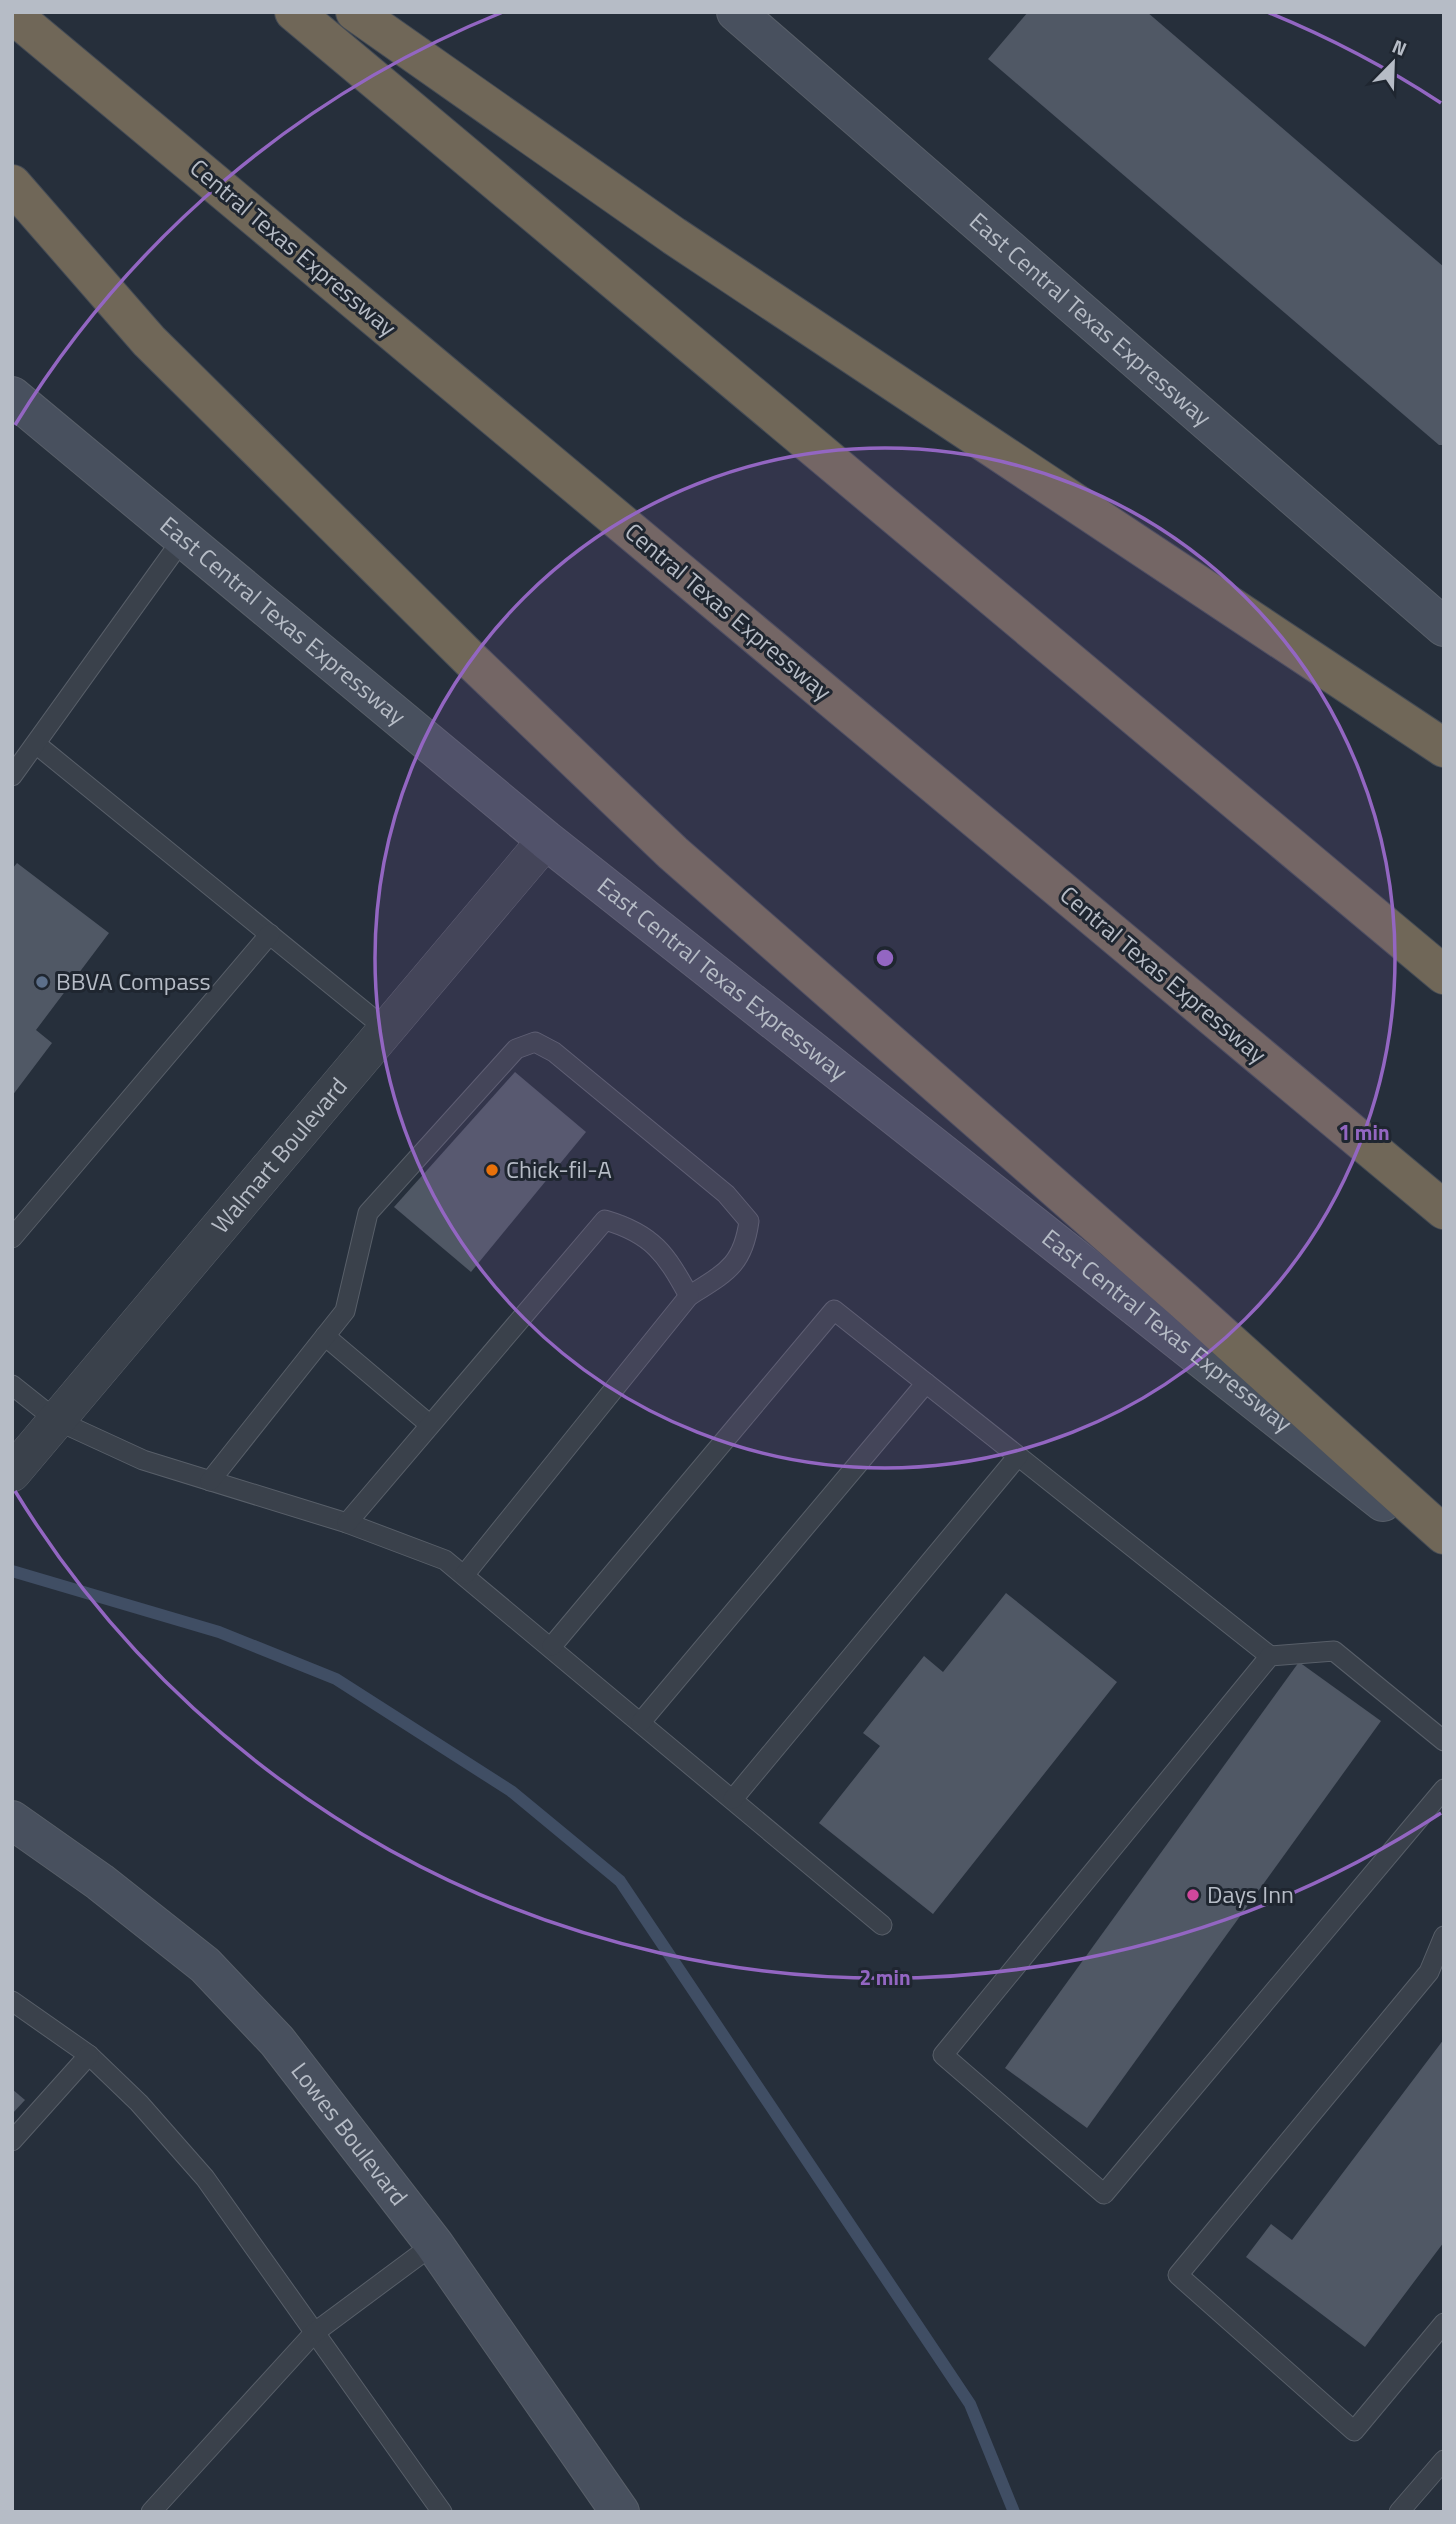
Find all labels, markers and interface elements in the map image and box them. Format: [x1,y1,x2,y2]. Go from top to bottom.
north arrow [1358,28,1428,98]
text: N [1388,31,1412,63]
street label: Central Texas Expressway [183,150,405,345]
street label: East Central Texas Expressway [962,203,1220,434]
street label: East Central Texas Expressway [153,507,414,734]
street label: Central Texas Expressway [618,514,840,709]
street label: East Central Texas Expressway [590,868,856,1089]
street label: Central Texas Expressway [1053,877,1275,1072]
centre of rings [873,946,897,970]
place label: BBVA Compass [56,963,211,999]
marker: BBVA Compass [34,974,50,990]
street label: Walmart Boulevard [202,1069,355,1241]
text: 1 min [1338,1116,1390,1148]
place label: Chick-fil-A [506,1151,612,1187]
marker: Chick-fil-A [484,1162,500,1178]
street label: East Central Texas Expressway [1035,1220,1301,1441]
place label: Days Inn [1207,1876,1294,1912]
marker: Days Inn [1185,1887,1201,1903]
text: 2 min [859,1961,911,1993]
street label: Lowes Boulevard [283,2054,417,2213]

